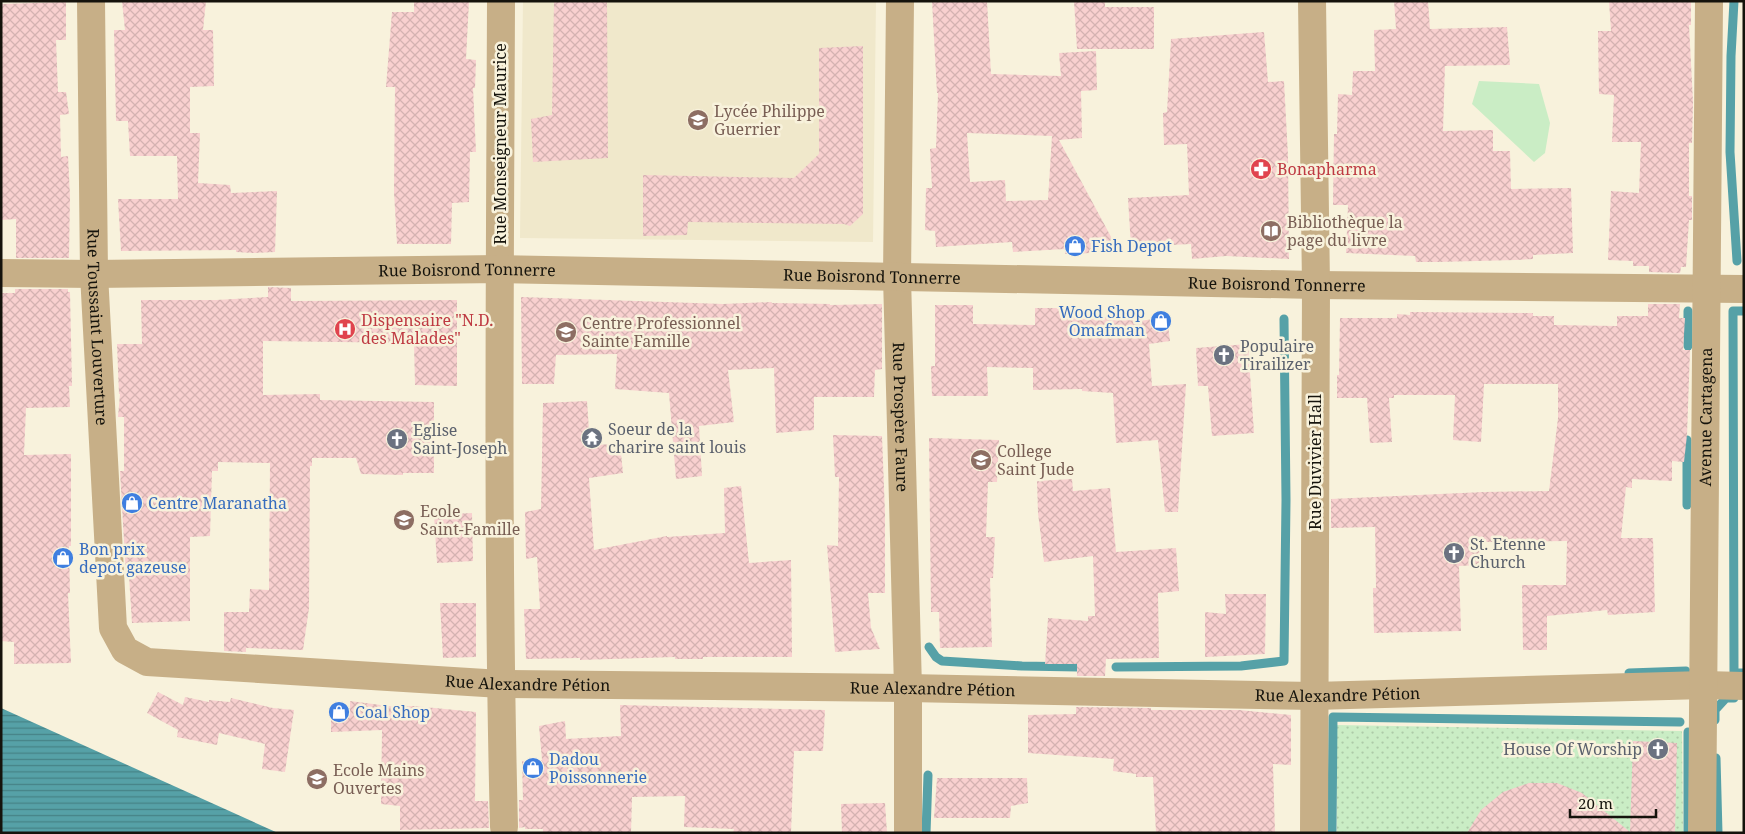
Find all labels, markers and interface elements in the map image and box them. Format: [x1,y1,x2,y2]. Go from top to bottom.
street label: Rue Monseigneur Maurice [489,43,511,245]
place label: Lycée Philippe Guerrier [714,100,825,140]
school or university icon: Lycée Philippe Guerrier [686,108,710,132]
pharmacy icon: Bonapharma [1249,157,1273,181]
place label: Bonapharma [1277,158,1377,180]
place label: Bibliothèque la page du livre [1287,211,1403,251]
library icon: Bibliothèque la page du livre [1259,219,1283,243]
street label: Rue Toussaint Louverture [82,228,113,426]
shop icon: Fish Depot [1063,234,1087,258]
place label: Fish Depot [1091,235,1172,257]
street label: Rue Boisrond Tonnerre [378,258,556,282]
street label: Rue Boisrond Tonnerre [783,264,961,289]
street label: Rue Boisrond Tonnerre [1188,271,1366,296]
place label: Wood Shop Omafman [1059,301,1145,341]
place label: Dispensaire "N.D. des Malades" [361,309,493,349]
shop icon: Wood Shop Omafman [1149,309,1173,333]
place label: Centre Professionnel Sainte Famille [582,312,740,352]
hospital icon: Dispensaire "N.D. des Malades" [333,317,357,341]
school or university icon: Centre Professionnel Sainte Famille [554,320,578,344]
place label: Populaire Tirailizer [1240,335,1314,375]
street label: Rue Prospère Faure [888,342,914,492]
church icon: Populaire Tirailizer [1212,343,1236,367]
street label: Avenue Cartagena [1694,347,1717,487]
street label: Rue Duvivier Hall [1304,394,1326,530]
place label: Soeur de la charire saint louis [608,418,746,458]
place label: Eglise Saint-Joseph [413,419,507,459]
temple icon: Soeur de la charire saint louis [580,426,604,450]
church icon: Eglise Saint-Joseph [385,427,409,451]
place label: College Saint Jude [997,440,1074,480]
school or university icon: College Saint Jude [969,448,993,472]
shop icon: Centre Maranatha [120,491,144,515]
place label: Centre Maranatha [148,492,287,514]
place label: Ecole Saint-Famille [420,500,520,540]
school or university icon: Ecole Saint-Famille [392,508,416,532]
place label: St. Etenne Church [1470,533,1546,573]
place label: Bon prix depot gazeuse [79,538,187,578]
church icon: St. Etenne Church [1442,541,1466,565]
shop icon: Bon prix depot gazeuse [51,546,75,570]
street label: Rue Alexandre Pétion [444,670,611,696]
street label: Rue Alexandre Pétion [850,676,1016,701]
street label: Rue Alexandre Pétion [1255,682,1421,707]
shop icon: Coal Shop [327,700,351,724]
place label: Coal Shop [355,701,430,723]
church icon: House Of Worship [1646,737,1670,761]
place label: House Of Worship [1503,738,1642,760]
place label: Dadou Poissonnerie [549,748,647,788]
shop icon: Dadou Poissonnerie [521,756,545,780]
place label: Ecole Mains Ouvertes [333,759,424,799]
school or university icon: Ecole Mains Ouvertes [305,767,329,791]
scale bar [1570,786,1656,818]
text: 20 m [1578,793,1613,813]

